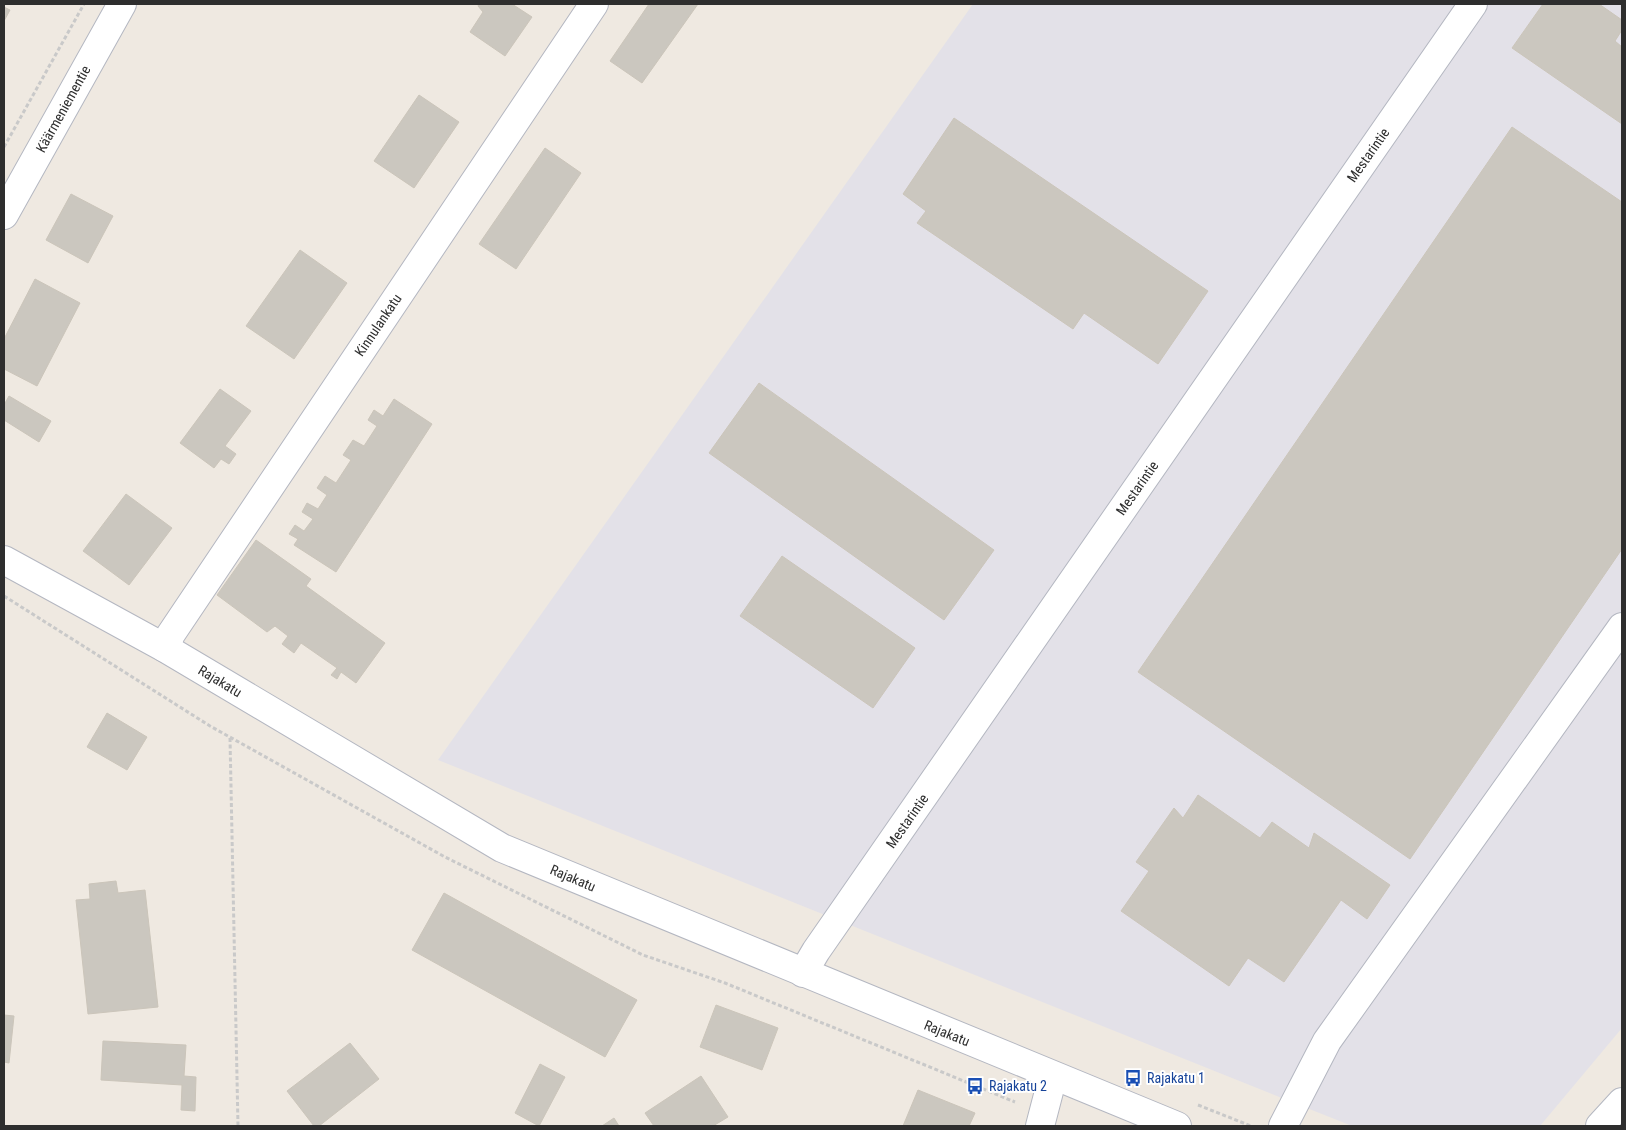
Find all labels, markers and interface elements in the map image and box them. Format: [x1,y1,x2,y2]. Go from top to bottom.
street label: Käärmeniementie [33,62,94,155]
street label: Mestarintie [1344,124,1393,185]
street label: Kinnulankatu [351,291,405,359]
street label: Mestarintie [1113,457,1162,518]
street label: Rajakatu [195,662,245,700]
street label: Mestarintie [883,790,932,851]
street label: Rajakatu [548,861,598,895]
street label: Rajakatu [922,1017,972,1049]
bus stop icon: Rajakatu 1 [1123,1068,1143,1088]
place label: Rajakatu 1 [1147,1070,1205,1086]
bus stop icon: Rajakatu 2 [965,1076,985,1096]
place label: Rajakatu 2 [989,1078,1047,1094]

